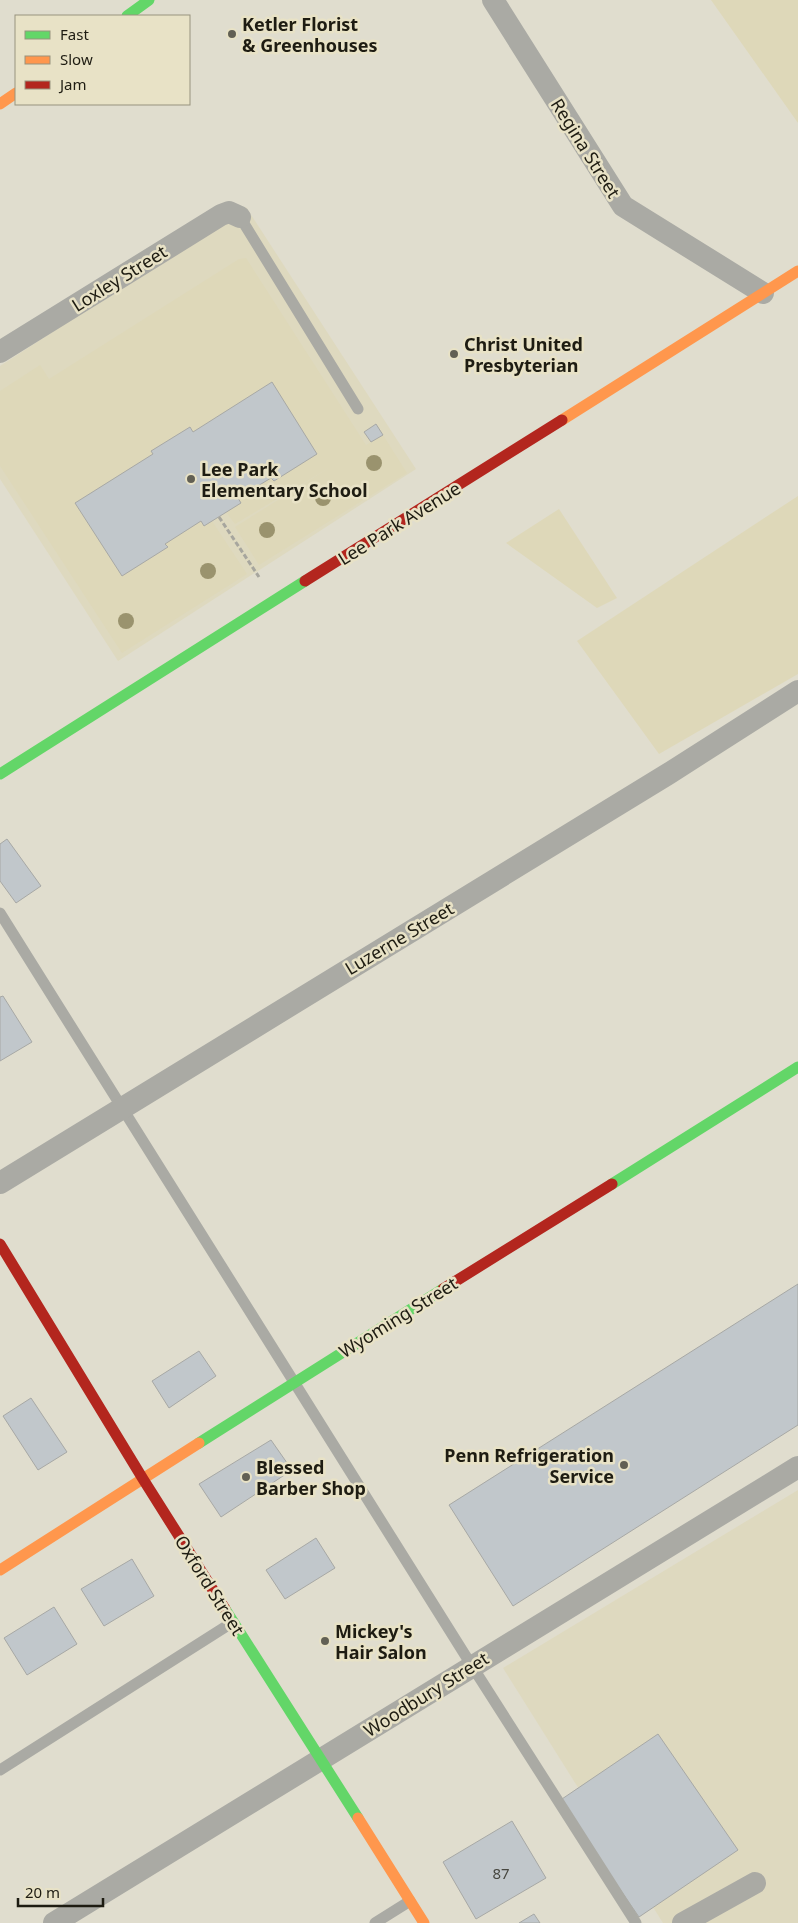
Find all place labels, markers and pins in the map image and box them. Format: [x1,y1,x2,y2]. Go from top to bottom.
place label: Ketler Florist & Greenhouses [242,12,378,57]
marker: Ketler Florist & Greenhouses [226,28,238,40]
place label: Christ United Presbyterian [464,332,583,377]
marker: Christ United Presbyterian [448,348,460,360]
place label: Lee Park Elementary School [201,457,368,502]
marker: Lee Park Elementary School [185,473,197,485]
place label: Penn Refrigeration Service [444,1443,614,1488]
place label: Blessed Barber Shop [256,1455,366,1500]
marker: Penn Refrigeration Service [618,1459,630,1471]
marker: Blessed Barber Shop [240,1471,252,1483]
place label: Mickey's Hair Salon [335,1619,427,1664]
marker: Mickey's Hair Salon [319,1635,331,1647]

